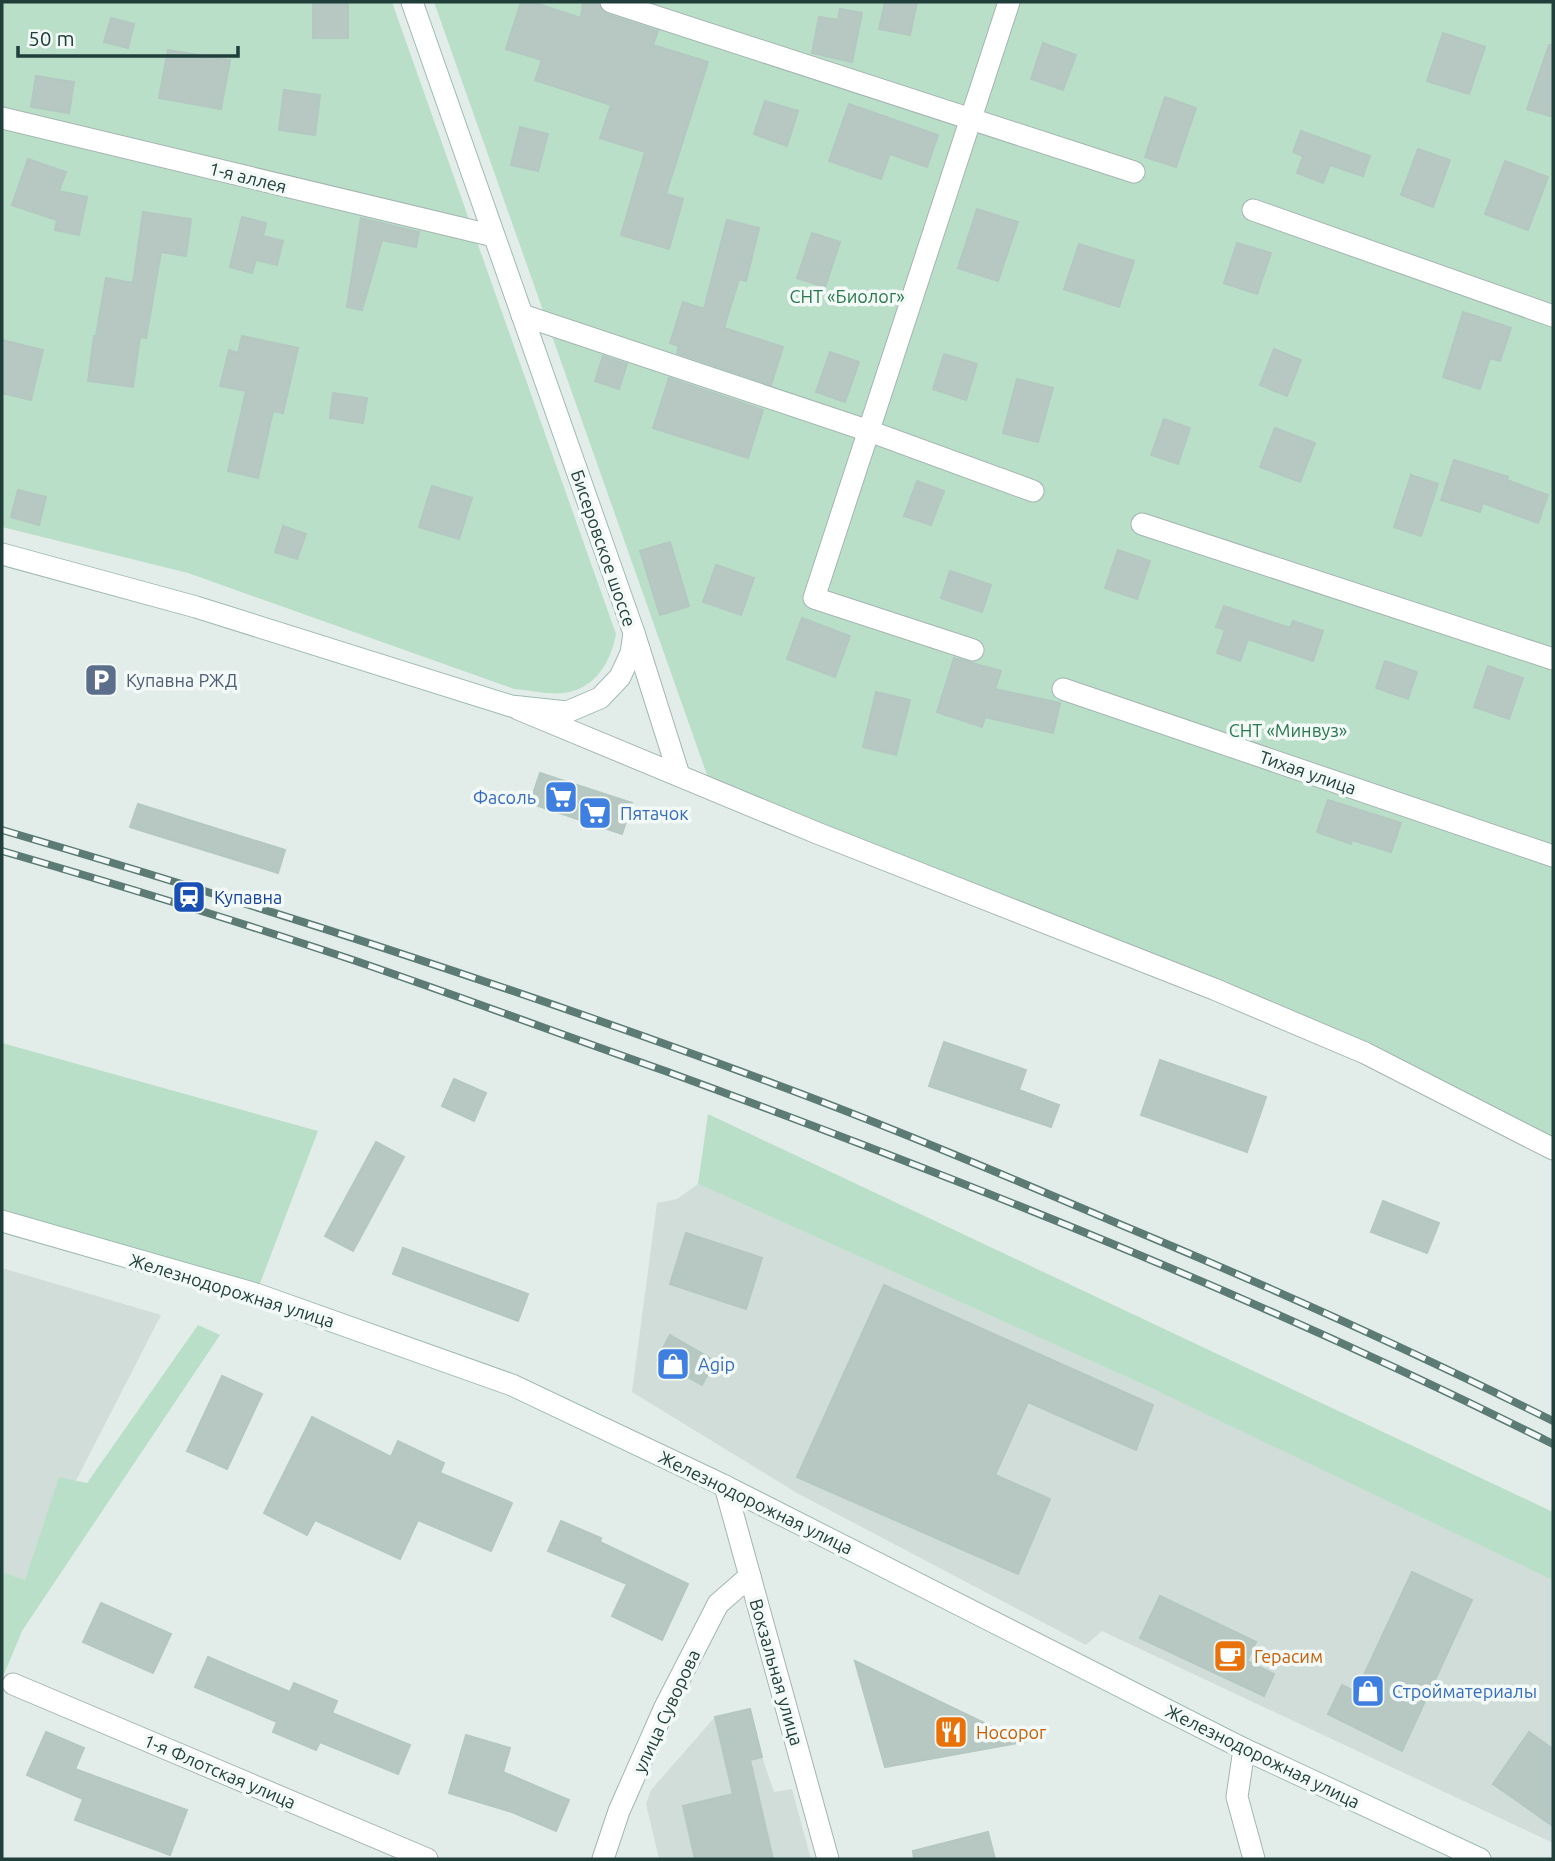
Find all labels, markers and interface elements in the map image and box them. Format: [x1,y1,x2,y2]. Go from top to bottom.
scale bar [18,14,238,58]
text: 50 m [28,26,75,50]
street label: 1-я аллея [207,158,289,196]
park label: СНТ «Биолог» [789,286,905,306]
street label: Бисеровское шоссе [568,467,640,629]
parking icon: Купавна РЖД [82,661,120,699]
place label: Купавна РЖД [126,670,237,690]
park label: СНТ «Минвуз» [1229,720,1347,740]
street label: Тихая улица [1257,746,1359,798]
supermarket icon: Фасоль [542,778,580,816]
place label: Фасоль [473,787,536,807]
supermarket icon: Пятачок [576,794,614,832]
place label: Пятачок [620,803,689,823]
station icon: Купавна [170,878,208,916]
place label: Купавна [214,887,282,907]
street label: Железнодорожная улица [127,1249,337,1331]
shop icon: Agip [654,1345,692,1383]
place label: Agip [698,1354,735,1374]
street label: Железнодорожная улица [656,1446,856,1558]
street label: Вокзальная улица [746,1596,808,1748]
cafe icon: Герасим [1211,1637,1249,1675]
street label: улица Суворова [629,1646,703,1776]
place label: Герасим [1254,1646,1323,1666]
shop icon: Стройматериалы [1349,1672,1387,1710]
place label: Стройматериалы [1392,1681,1537,1701]
street label: Железнодорожная улица [1163,1700,1363,1812]
restaurant icon: Носорог [932,1713,970,1751]
place label: Носорог [976,1722,1046,1742]
street label: 1-я Флотская улица [141,1730,299,1812]

